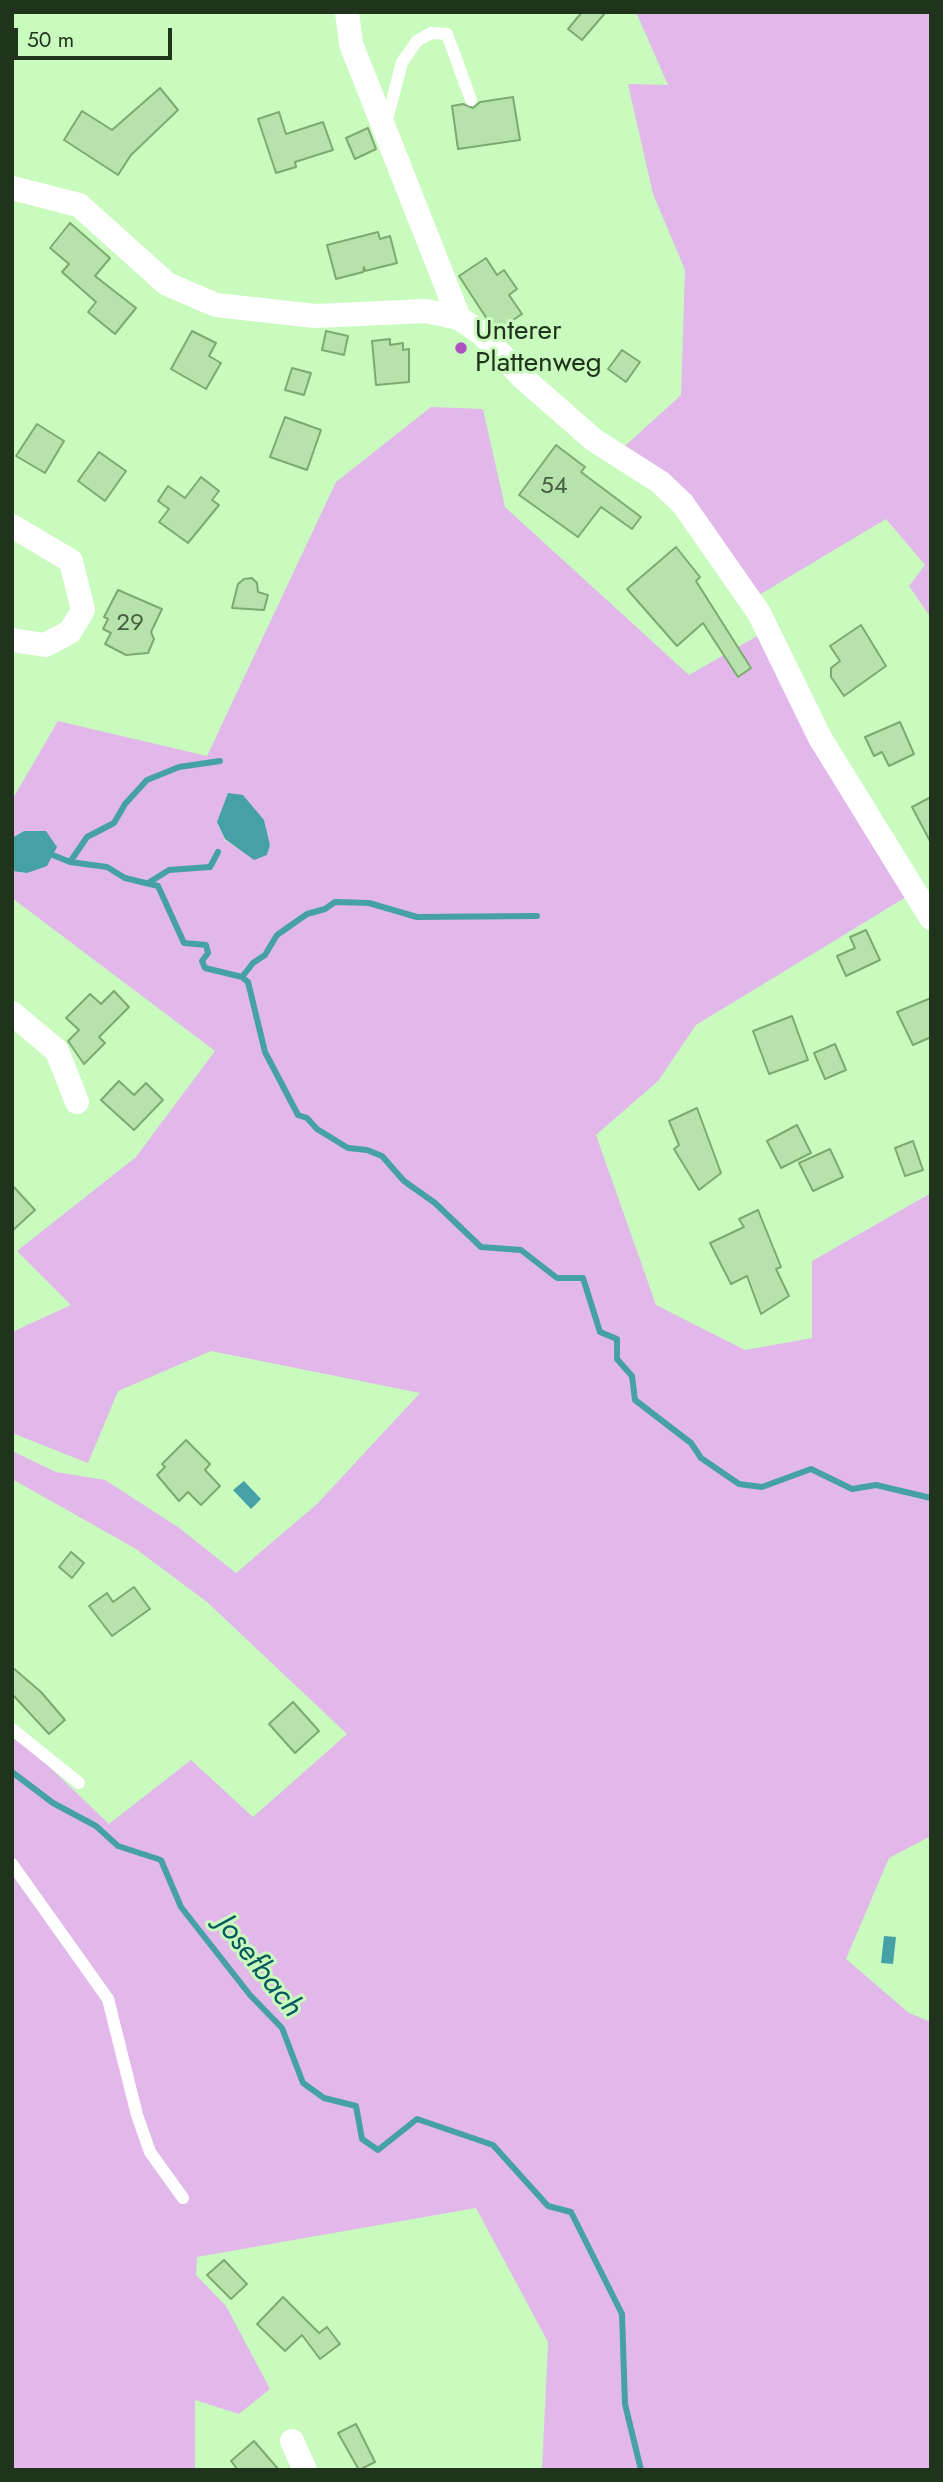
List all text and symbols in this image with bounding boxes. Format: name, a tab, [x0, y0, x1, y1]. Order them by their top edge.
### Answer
scale bar	[18, 14, 175, 58]
text: 50 m	[27, 25, 74, 55]
place label: Unterer Plattenweg	[475, 315, 602, 381]
marker: Unterer Plattenweg	[453, 340, 469, 356]
house number: 54	[540, 473, 568, 501]
house number: 29	[116, 610, 144, 638]
water label: Josefbach	[207, 1909, 309, 2025]

